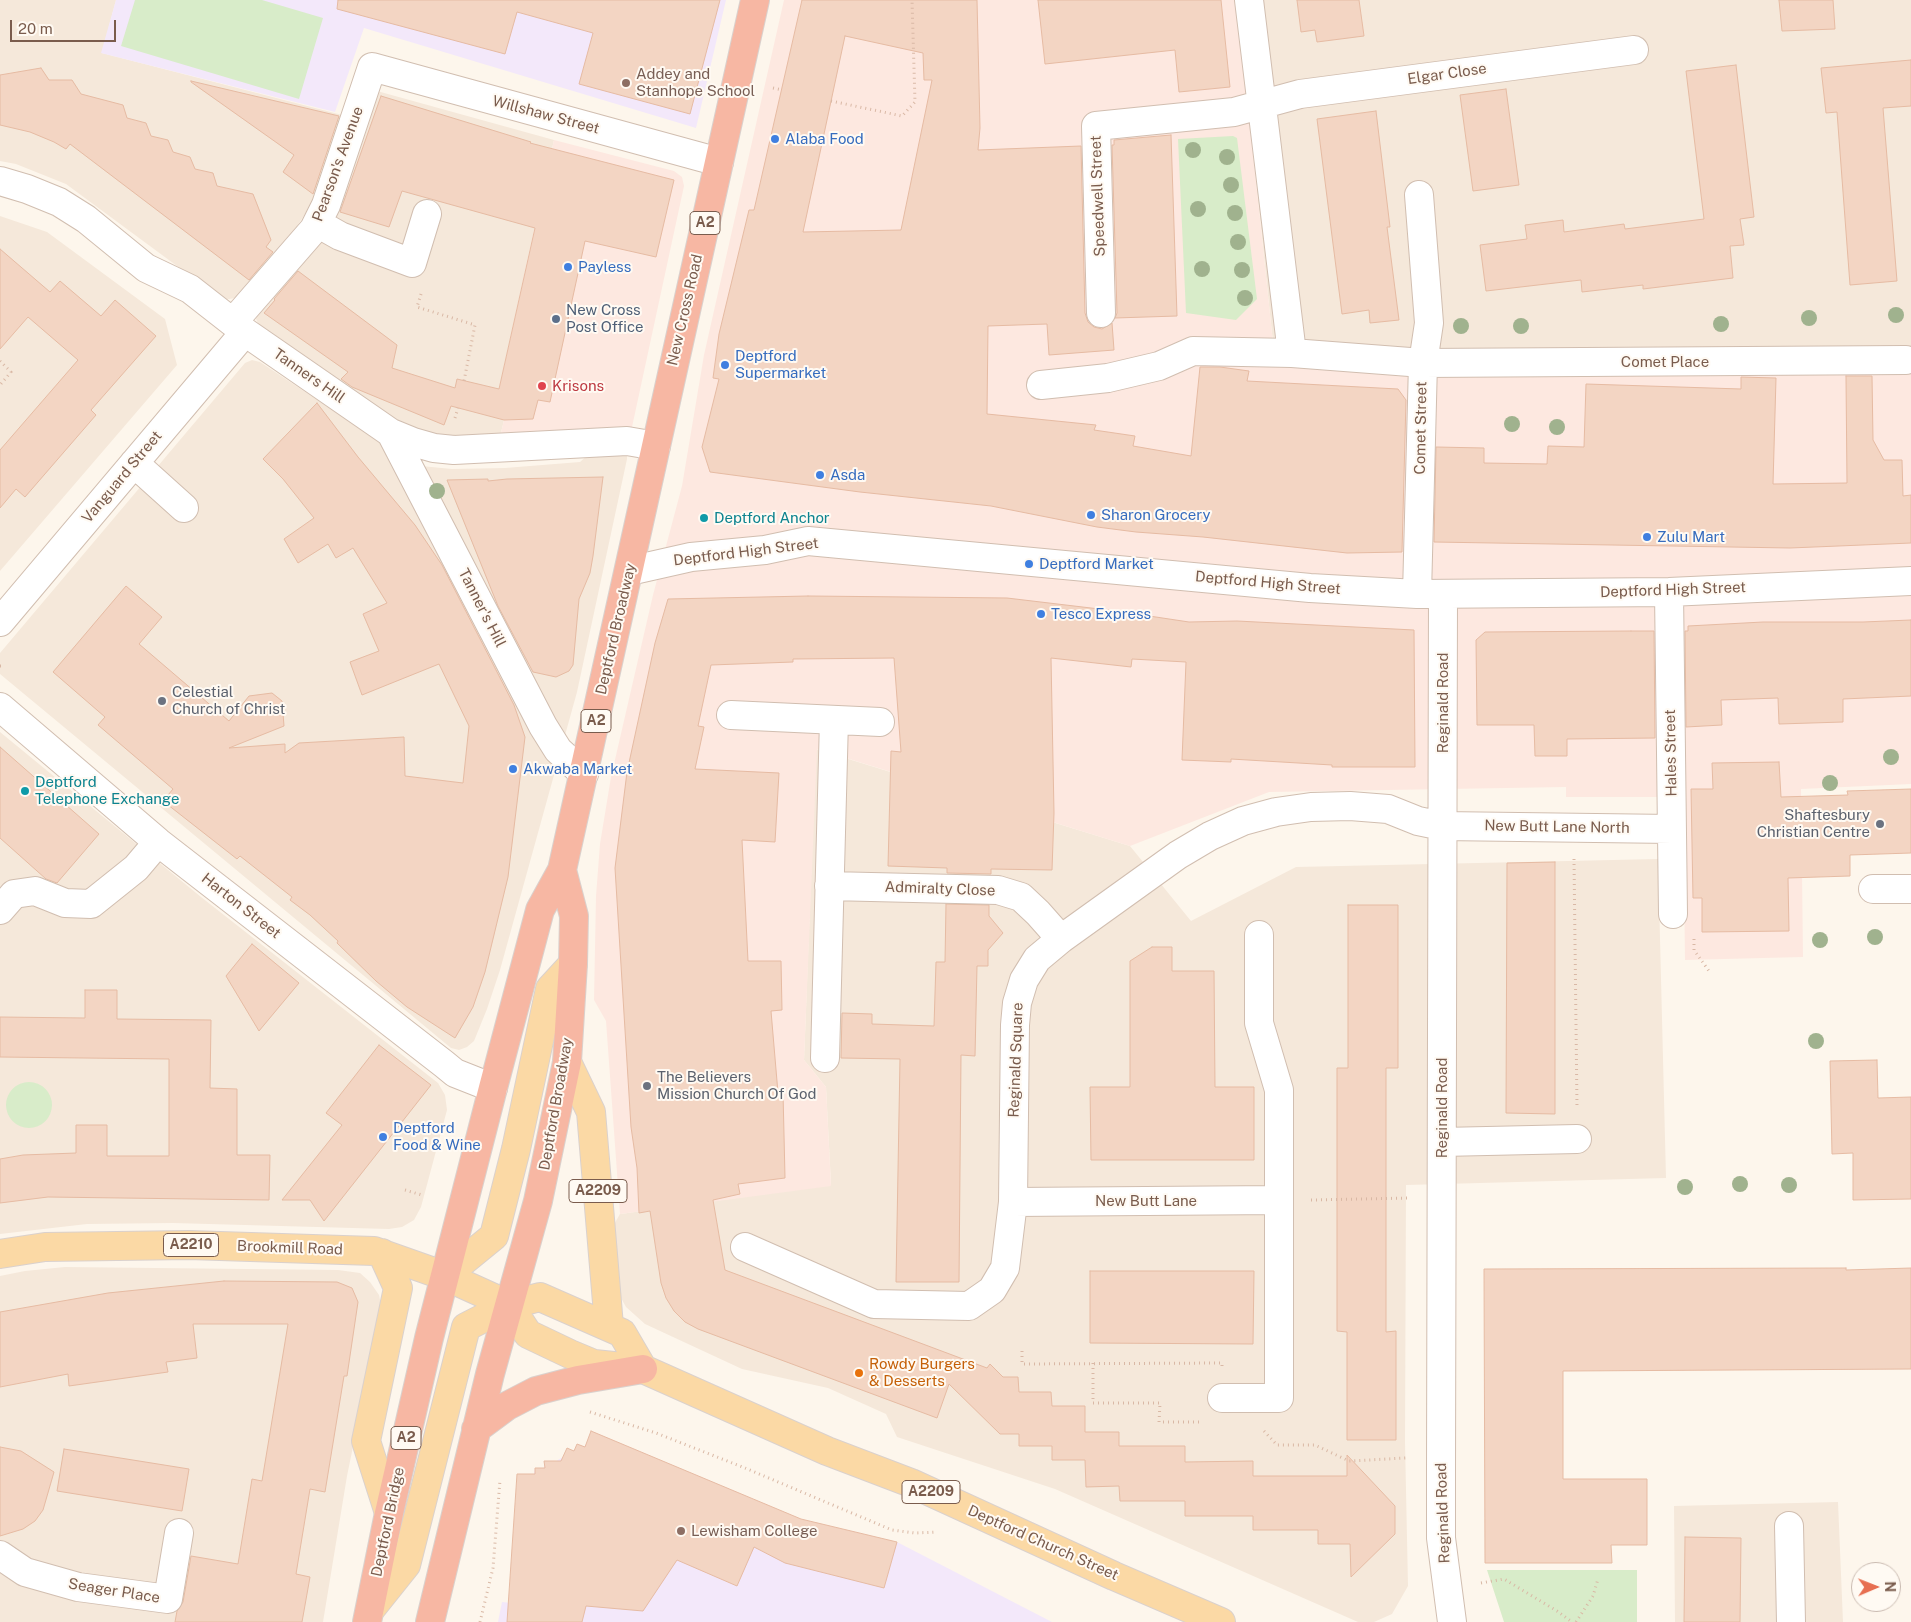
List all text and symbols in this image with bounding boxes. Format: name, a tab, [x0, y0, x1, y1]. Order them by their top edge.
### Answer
scale bar	[12, 10, 119, 42]
text: 20 m	[18, 20, 53, 37]
street label: Elgar Close	[1406, 60, 1488, 88]
place label: Addey and Stanhope School	[636, 65, 755, 100]
marker: Addey and Stanhope School	[620, 77, 632, 89]
street label: Willshaw Street	[490, 92, 602, 138]
street label: Pearson's Avenue	[309, 104, 367, 224]
place label: Alaba Food	[785, 130, 864, 148]
marker: Alaba Food	[769, 133, 781, 145]
street label: Speedwell Street	[1087, 135, 1109, 257]
road number: A2	[690, 212, 720, 234]
street label: New Cross Road	[663, 253, 707, 367]
place label: Payless	[578, 258, 631, 276]
marker: Payless	[562, 261, 574, 273]
place label: New Cross Post Office	[566, 301, 643, 336]
marker: New Cross Post Office	[550, 313, 562, 325]
street label: Tanners Hill	[270, 345, 348, 407]
place label: Deptford Supermarket	[735, 347, 826, 382]
street label: Comet Place	[1621, 353, 1709, 371]
marker: Deptford Supermarket	[719, 359, 731, 371]
place label: Krisons	[552, 377, 604, 395]
marker: Krisons	[536, 380, 548, 392]
street label: Comet Street	[1411, 381, 1431, 475]
street label: Vanguard Street	[78, 427, 166, 527]
place label: Asda	[830, 466, 865, 484]
marker: Asda	[814, 469, 826, 481]
place label: Sharon Grocery	[1101, 506, 1210, 524]
place label: Deptford Anchor	[714, 509, 830, 527]
marker: Sharon Grocery	[1085, 509, 1097, 521]
marker: Deptford Anchor	[698, 512, 710, 524]
place label: Zulu Mart	[1657, 528, 1725, 546]
marker: Zulu Mart	[1641, 531, 1653, 543]
street label: Deptford High Street	[672, 534, 820, 570]
place label: Deptford Market	[1039, 555, 1154, 573]
marker: Deptford Market	[1023, 558, 1035, 570]
street label: Deptford Broadway	[592, 561, 640, 697]
street label: Tanner's Hill	[454, 566, 510, 650]
street label: Deptford High Street	[1194, 568, 1342, 598]
street label: Deptford High Street	[1600, 578, 1746, 602]
place label: Tesco Express	[1051, 605, 1151, 623]
marker: Tesco Express	[1035, 608, 1047, 620]
street label: Reginald Road	[1434, 653, 1452, 753]
place label: Celestial Church of Christ	[172, 683, 285, 718]
marker: Celestial Church of Christ	[156, 695, 168, 707]
road number: A2	[581, 709, 611, 732]
street label: Hales Street	[1661, 709, 1681, 797]
place label: Akwaba Market	[523, 760, 632, 778]
marker: Akwaba Market	[507, 763, 519, 775]
place label: Deptford Telephone Exchange	[35, 773, 179, 808]
marker: Deptford Telephone Exchange	[19, 785, 31, 797]
place label: Shaftesbury Christian Centre	[1757, 806, 1870, 841]
street label: New Butt Lane North	[1484, 817, 1630, 837]
marker: Shaftesbury Christian Centre	[1874, 818, 1886, 830]
street label: Harton Street	[198, 869, 284, 943]
street label: Admiralty Close	[884, 878, 996, 900]
street label: Reginald Square	[1005, 1002, 1027, 1118]
street label: Deptford Broadway	[535, 1036, 577, 1172]
street label: Reginald Road	[1433, 1058, 1451, 1158]
place label: The Believers Mission Church Of God	[657, 1068, 817, 1103]
marker: The Believers Mission Church Of God	[641, 1080, 653, 1092]
place label: Deptford Food & Wine	[393, 1119, 481, 1154]
marker: Deptford Food & Wine	[377, 1131, 389, 1143]
road number: A2209	[569, 1180, 627, 1202]
street label: New Butt Lane	[1095, 1192, 1197, 1210]
road number: A2210	[164, 1234, 218, 1256]
street label: Brookmill Road	[237, 1237, 343, 1259]
place label: Rowdy Burgers & Desserts	[869, 1355, 975, 1390]
marker: Rowdy Burgers & Desserts	[853, 1367, 865, 1379]
road number: A2	[391, 1426, 421, 1450]
street label: Reginald Road	[1432, 1462, 1454, 1564]
street label: Deptford Bridge	[368, 1466, 408, 1578]
road number: A2209	[902, 1480, 960, 1504]
street label: Deptford Church Street	[965, 1502, 1121, 1584]
place label: Lewisham College	[691, 1522, 818, 1540]
marker: Lewisham College	[675, 1525, 687, 1537]
north arrow	[1851, 1562, 1901, 1612]
street label: Seager Place	[67, 1575, 161, 1607]
text: N	[1882, 1581, 1898, 1592]

